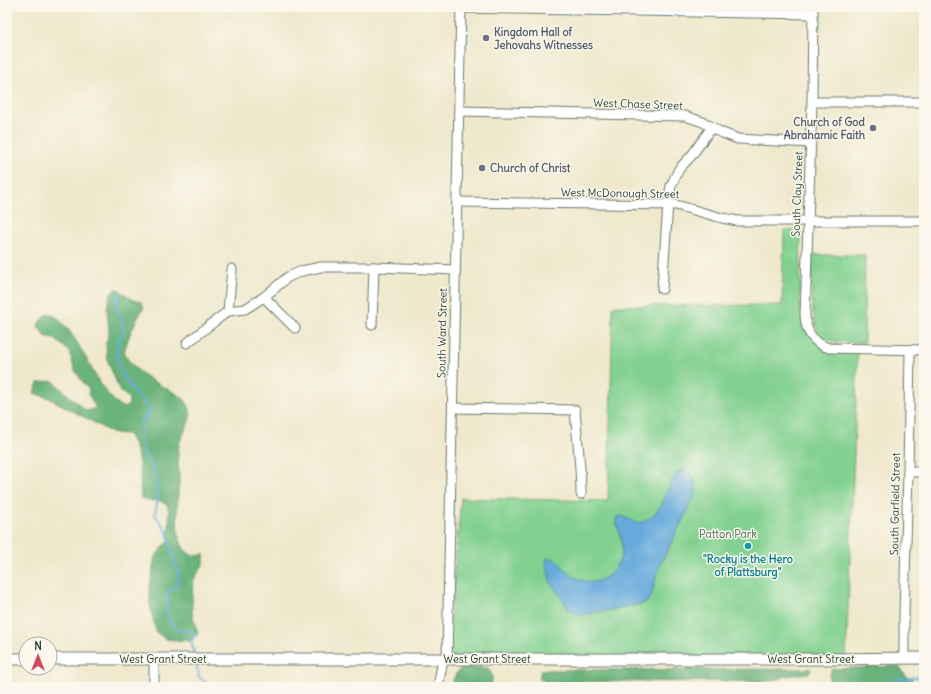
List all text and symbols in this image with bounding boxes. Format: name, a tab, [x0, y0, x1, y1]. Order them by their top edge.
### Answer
place label: Kingdom Hall of Jehovahs Witnesses	[494, 25, 593, 52]
marker: Kingdom Hall of Jehovahs Witnesses	[481, 33, 491, 43]
street label: West Chase Street	[593, 95, 683, 113]
place label: Church of God Abrahamic Faith	[784, 115, 866, 142]
marker: Church of God Abrahamic Faith	[868, 123, 878, 133]
street label: South Clay Street	[789, 151, 805, 237]
place label: Church of Christ	[490, 161, 571, 175]
marker: Church of Christ	[477, 163, 487, 173]
street label: West McDonough Street	[561, 185, 680, 201]
street label: South Ward Street	[434, 288, 450, 378]
street label: South Garfield Street	[887, 452, 903, 556]
park label: Patton Park	[699, 527, 757, 541]
marker: "Rocky is the Hero of Plattsburg"	[743, 541, 753, 551]
place label: "Rocky is the Hero of Plattsburg"	[703, 552, 793, 580]
north arrow	[18, 636, 58, 676]
text: N	[34, 639, 42, 653]
street label: West Grant Street	[119, 652, 207, 666]
street label: West Grant Street	[443, 652, 531, 666]
street label: West Grant Street	[767, 652, 855, 666]

